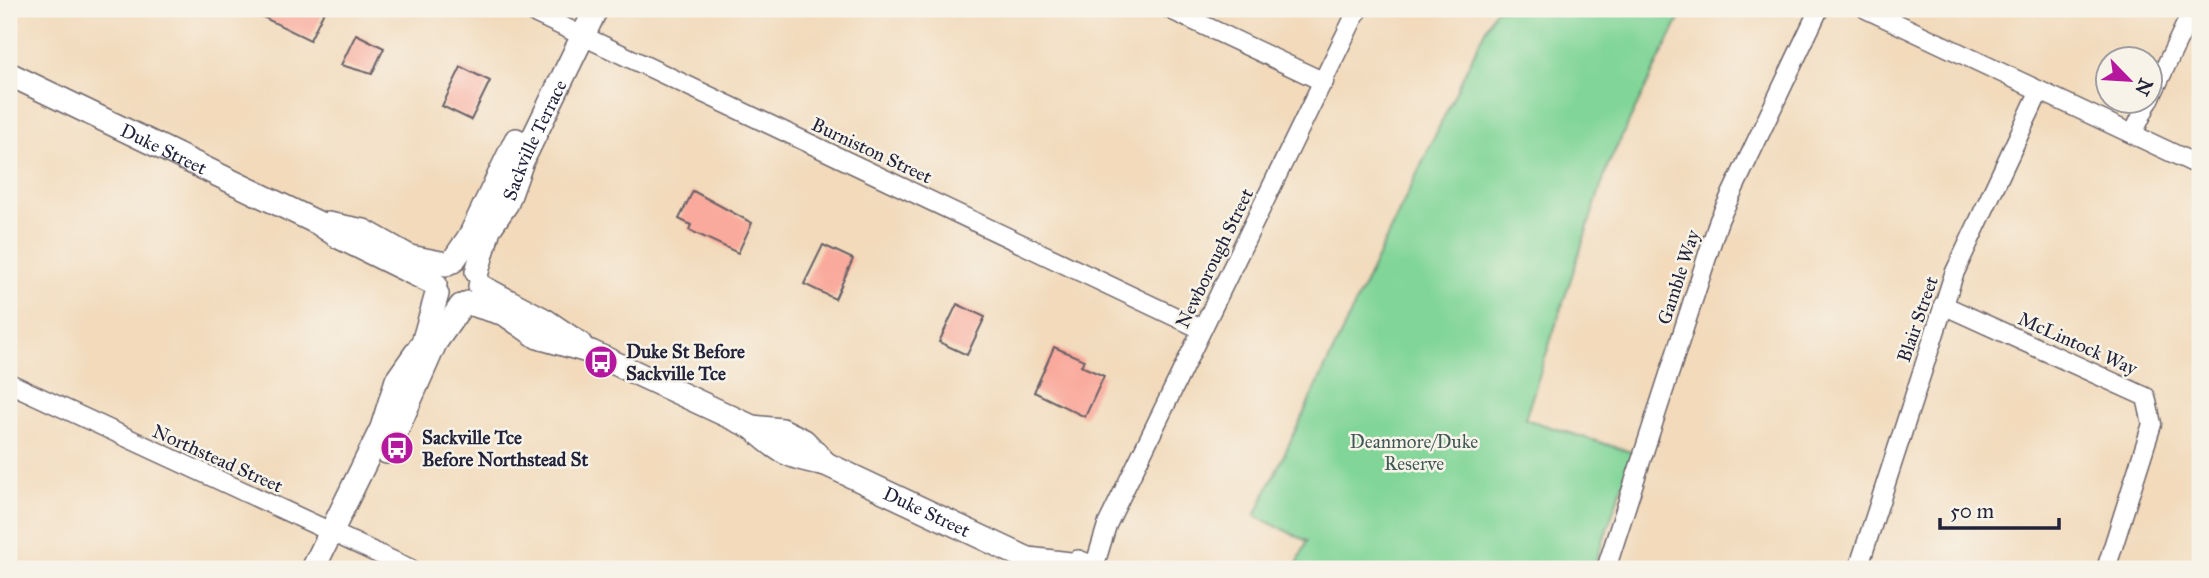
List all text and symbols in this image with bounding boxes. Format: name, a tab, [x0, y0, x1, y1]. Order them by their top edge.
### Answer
north arrow	[2094, 46, 2164, 116]
text: N	[2130, 75, 2158, 99]
street label: Sackville Terrace	[498, 76, 572, 204]
street label: Burniston Street	[808, 113, 936, 189]
street label: Duke Street	[117, 119, 211, 180]
street label: Newborough Street	[1171, 184, 1259, 332]
street label: Gamble Way	[1652, 226, 1705, 327]
street label: Blair Street	[1892, 273, 1943, 365]
street label: McLintock Way	[2015, 307, 2142, 380]
place label: Duke St Before Sackville Tce	[626, 340, 745, 385]
bus stop icon: Duke St Before Sackville Tce	[582, 343, 620, 381]
street label: Northstead Street	[149, 419, 287, 498]
place label: Sackville Tce Before Northstead St	[422, 426, 588, 471]
bus stop icon: Sackville Tce Before Northstead St	[378, 429, 416, 467]
park label: Deanmore/Duke Reserve	[1350, 430, 1478, 475]
street label: Duke Street	[880, 482, 974, 542]
scale bar	[1940, 487, 2058, 531]
text: 50 m	[1950, 498, 1995, 524]

